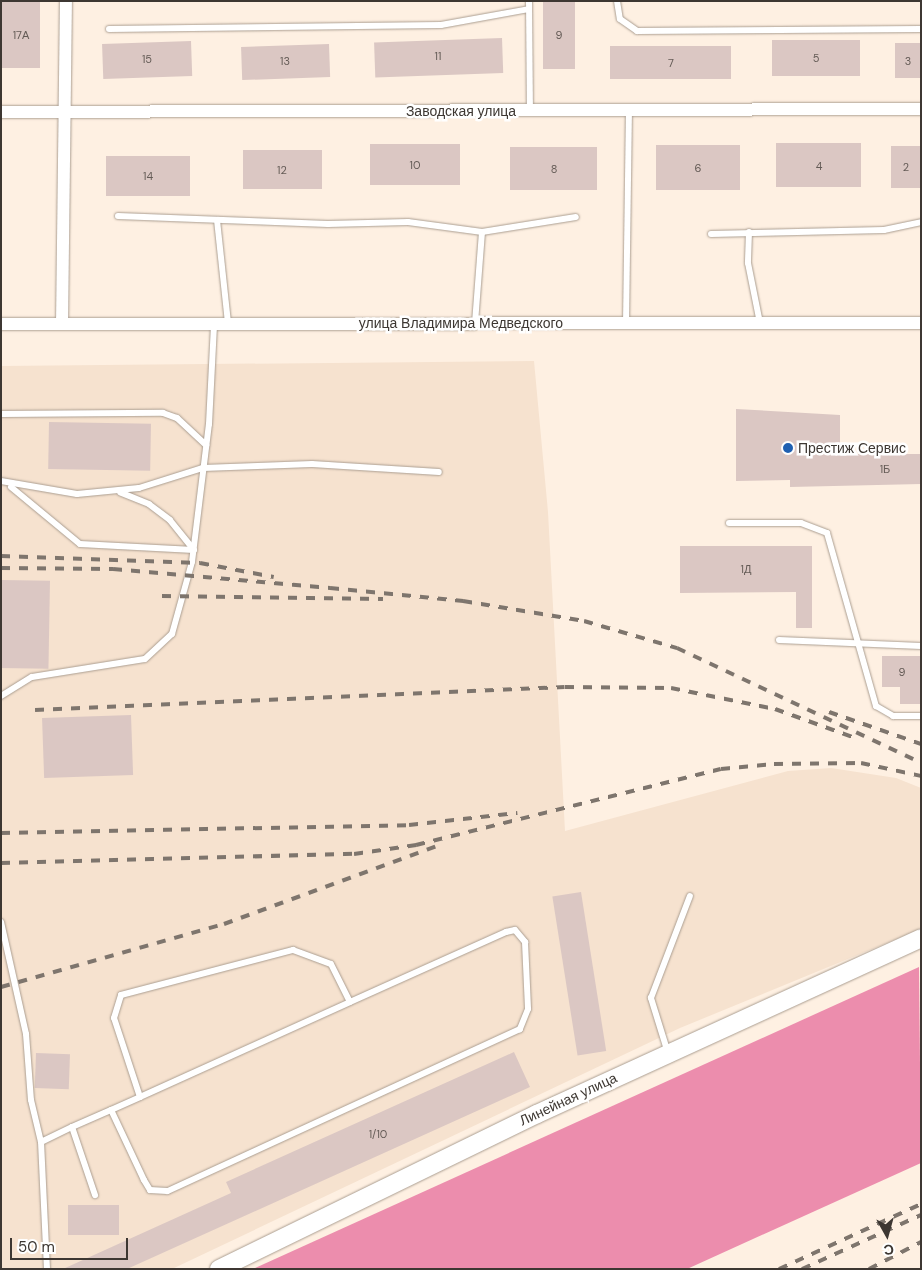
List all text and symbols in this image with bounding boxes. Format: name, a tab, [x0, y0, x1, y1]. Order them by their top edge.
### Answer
house number: 17А	[13, 28, 29, 42]
house number: 9	[556, 28, 562, 42]
house number: 11	[435, 49, 441, 63]
house number: 5	[813, 51, 819, 65]
house number: 15	[142, 52, 152, 66]
house number: 13	[280, 54, 290, 68]
house number: 3	[905, 54, 911, 68]
house number: 7	[668, 56, 674, 70]
street label: Заводская улица	[406, 103, 516, 119]
house number: 10	[410, 158, 420, 172]
house number: 4	[816, 159, 822, 173]
house number: 2	[903, 160, 909, 174]
house number: 6	[695, 161, 701, 175]
house number: 8	[551, 162, 557, 176]
house number: 12	[277, 163, 287, 177]
house number: 14	[143, 169, 153, 183]
street label: улица Владимира Медведского	[359, 315, 563, 331]
place label: Престиж Сервис	[798, 440, 906, 456]
marker: Престиж Сервис	[782, 442, 794, 454]
house number: 1Б	[880, 462, 890, 476]
house number: 1Д	[741, 562, 751, 576]
house number: 9	[899, 665, 905, 679]
street label: Линейная улица	[517, 1069, 619, 1129]
house number: 1/10	[369, 1127, 387, 1141]
north arrow	[862, 1210, 912, 1260]
scale bar	[12, 1228, 130, 1260]
text: 50 m	[18, 1237, 55, 1257]
text: С	[883, 1240, 895, 1259]

